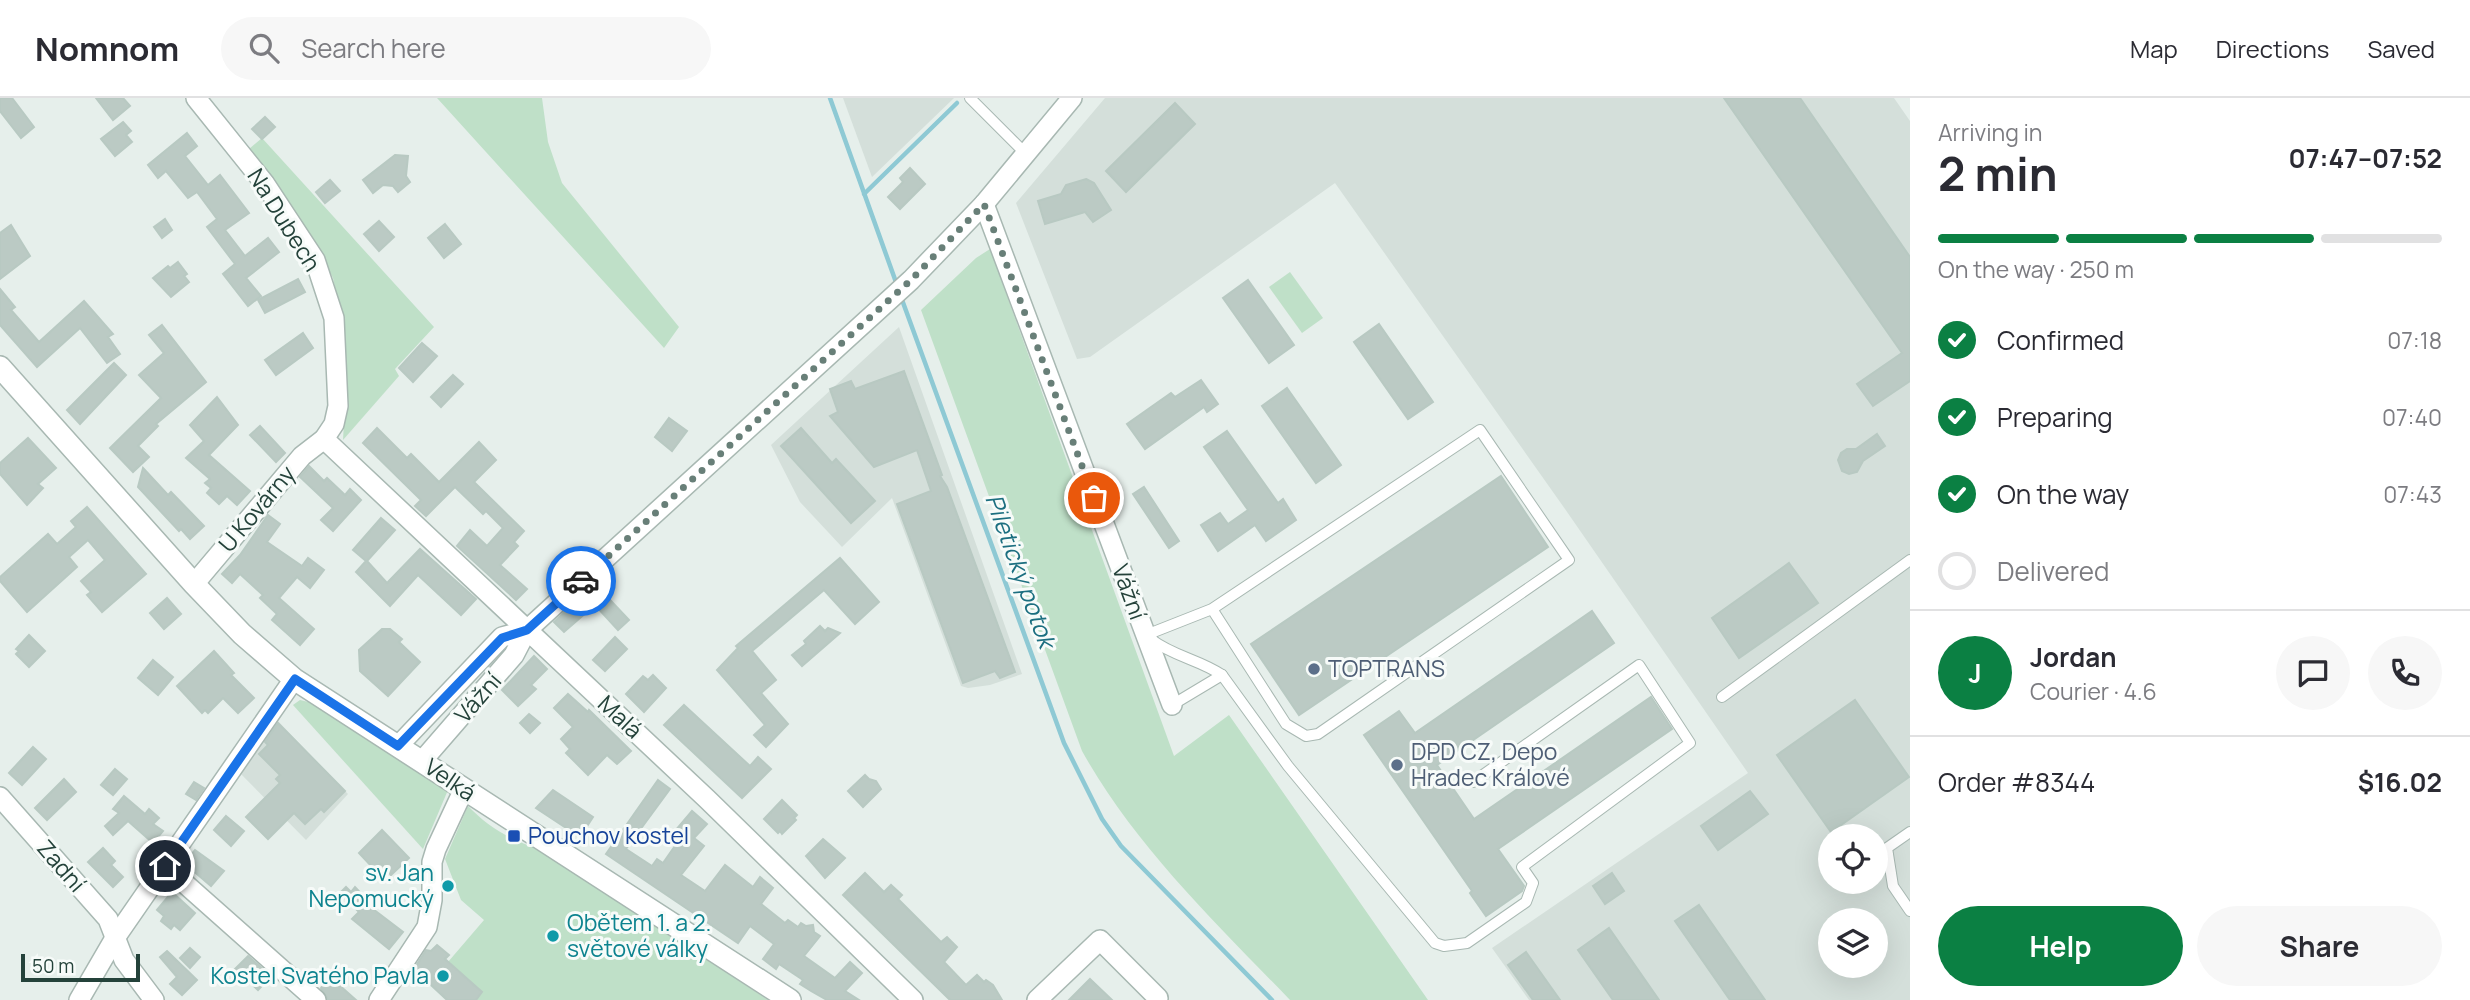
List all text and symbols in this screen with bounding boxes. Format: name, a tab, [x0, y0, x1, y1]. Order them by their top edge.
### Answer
search box	[221, 17, 711, 80]
text: Nomnom	[35, 26, 179, 71]
icon: search	[245, 29, 283, 67]
text: Search here	[301, 30, 446, 66]
text: Map	[2130, 32, 2178, 65]
text: Directions	[2216, 32, 2329, 65]
text: Saved	[2367, 32, 2435, 65]
text: Arriving in	[1938, 116, 2043, 148]
text: 07:47–07:52	[2289, 140, 2442, 176]
text: 2 min	[1938, 142, 2058, 205]
street label: Na Dubech	[241, 162, 329, 277]
text: On the way · 250 m	[1938, 253, 2134, 285]
icon: check	[1938, 321, 1976, 359]
text: Confirmed	[1997, 322, 2124, 358]
text: 07:18	[2387, 324, 2442, 356]
icon: check	[1938, 398, 1976, 436]
text: Preparing	[1997, 399, 2113, 435]
text: 07:40	[2382, 401, 2442, 433]
street label: U Kovárny	[211, 458, 302, 558]
pin	[1064, 468, 1124, 528]
icon: check	[1938, 475, 1976, 513]
text: On the way	[1997, 476, 2129, 512]
text: 07:43	[2383, 478, 2442, 510]
icon: bag	[1075, 479, 1113, 517]
water label: Piletický potok	[978, 489, 1066, 655]
courier	[546, 546, 616, 616]
text: Delivered	[1997, 553, 2109, 589]
street label: Vážní	[1105, 559, 1155, 624]
icon: car	[562, 562, 600, 600]
button: chat	[2276, 636, 2350, 710]
button: phone	[2368, 636, 2442, 710]
text: Jordan	[2030, 639, 2116, 675]
place label: TOPTRANS	[1328, 652, 1445, 684]
text: J	[1968, 655, 1982, 691]
marker: TOPTRANS	[1306, 661, 1322, 677]
street label: Vážní	[447, 665, 508, 729]
text: Courier · 4.6	[2030, 675, 2157, 707]
street label: Malá	[591, 687, 650, 745]
place label: DPD CZ, Depo Hradec Králové	[1411, 735, 1570, 793]
street label: Velká	[419, 750, 483, 808]
marker: DPD CZ, Depo Hradec Králové	[1389, 757, 1405, 773]
text: Order #8344	[1938, 764, 2095, 800]
text: $16.02	[2358, 764, 2442, 800]
place label: Pouchov kostel	[528, 819, 689, 851]
map controls	[1818, 824, 1888, 978]
button: locate	[1818, 824, 1888, 894]
marker: Pouchov kostel	[506, 828, 522, 844]
street label: Zadní	[30, 832, 93, 898]
pin	[135, 836, 195, 896]
icon: home	[146, 847, 184, 885]
place label: sv. Jan Nepomucký	[309, 856, 434, 914]
marker: sv. Jan Nepomucký	[440, 878, 456, 894]
place label: Obětem 1. a 2. světové války	[567, 906, 711, 964]
button: Help	[1938, 906, 2183, 986]
button: Share	[2197, 906, 2442, 986]
button: layers	[1818, 908, 1888, 978]
marker: Obětem 1. a 2. světové války	[545, 928, 561, 944]
scale bar	[21, 951, 140, 983]
text: 50 m	[32, 953, 74, 979]
place label: Kostel Svatého Pavla	[211, 959, 429, 991]
marker: Kostel Svatého Pavla	[435, 968, 451, 984]

